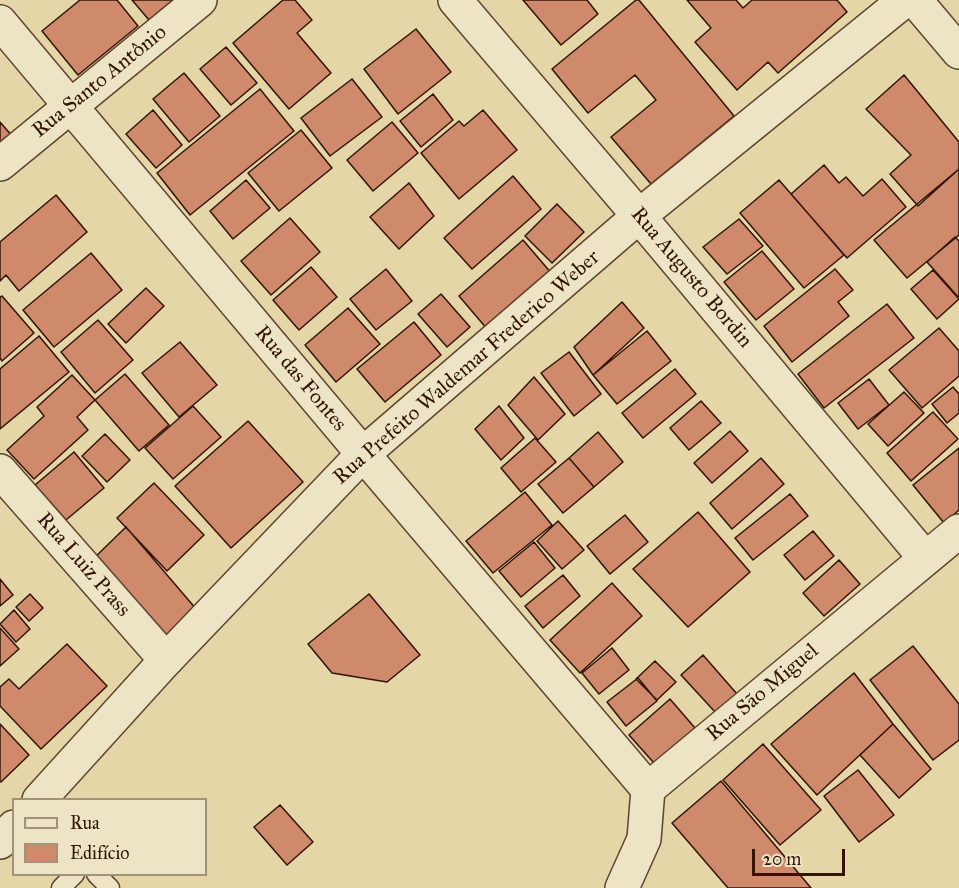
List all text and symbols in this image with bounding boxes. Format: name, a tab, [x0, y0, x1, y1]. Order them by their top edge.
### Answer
street label: Rua Santo Antônio	[28, 20, 172, 144]
street label: Rua Augusto Bordin	[625, 203, 757, 353]
street label: Rua Prefeito Waldemar Frederico Weber	[329, 245, 605, 491]
street label: Rua das Fontes	[249, 321, 351, 437]
street label: Rua Luiz Prass	[31, 508, 135, 622]
street label: Rua São Miguel	[702, 639, 824, 747]
legend	[12, 798, 207, 876]
text: Rua	[70, 812, 100, 834]
scale bar	[755, 837, 848, 875]
text: Edifício	[70, 842, 129, 864]
text: 20 m	[763, 848, 801, 870]

